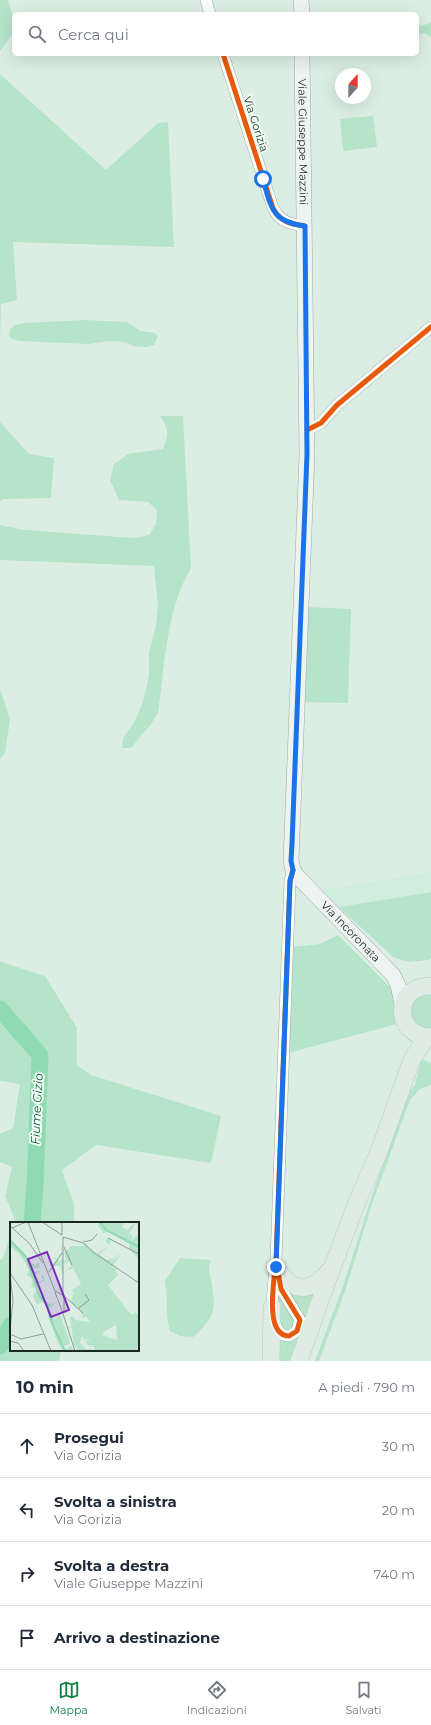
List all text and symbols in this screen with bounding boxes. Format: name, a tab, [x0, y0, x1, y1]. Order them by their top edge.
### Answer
search box	[12, 12, 419, 56]
icon: search	[26, 23, 48, 45]
text: Cerca qui	[58, 25, 129, 44]
north arrow	[335, 68, 371, 104]
street label: Viale Giuseppe Mazzini	[295, 79, 311, 205]
street label: Via Gorizia	[240, 94, 272, 154]
route start	[254, 170, 272, 188]
street label: Via Incoronata	[318, 898, 383, 965]
water label: Fiume Gizio	[27, 1072, 46, 1145]
inset map	[10, 1222, 139, 1351]
route end	[267, 1258, 285, 1276]
text: 10 min	[16, 1377, 74, 1397]
text: A piedi · 790 m	[318, 1379, 415, 1395]
text: Prosegui	[54, 1428, 124, 1447]
icon: ahead	[16, 1435, 38, 1457]
text: 30 m	[382, 1438, 415, 1454]
text: Via Gorizia	[54, 1447, 122, 1463]
text: Svolta a sinistra	[54, 1492, 177, 1511]
icon: left	[16, 1499, 38, 1521]
text: 20 m	[382, 1502, 415, 1518]
text: Via Gorizia	[54, 1511, 122, 1527]
text: Svolta a destra	[54, 1556, 169, 1575]
icon: right	[16, 1563, 38, 1585]
text: 740 m	[374, 1566, 415, 1582]
text: Viale Giuseppe Mazzini	[54, 1575, 203, 1591]
icon: arrive	[16, 1627, 38, 1649]
text: Arrivo a destinazione	[54, 1628, 220, 1647]
tab: Mappa	[50, 1679, 88, 1717]
tab: Indicazioni	[187, 1679, 247, 1717]
tab: Salvati	[346, 1679, 382, 1717]

